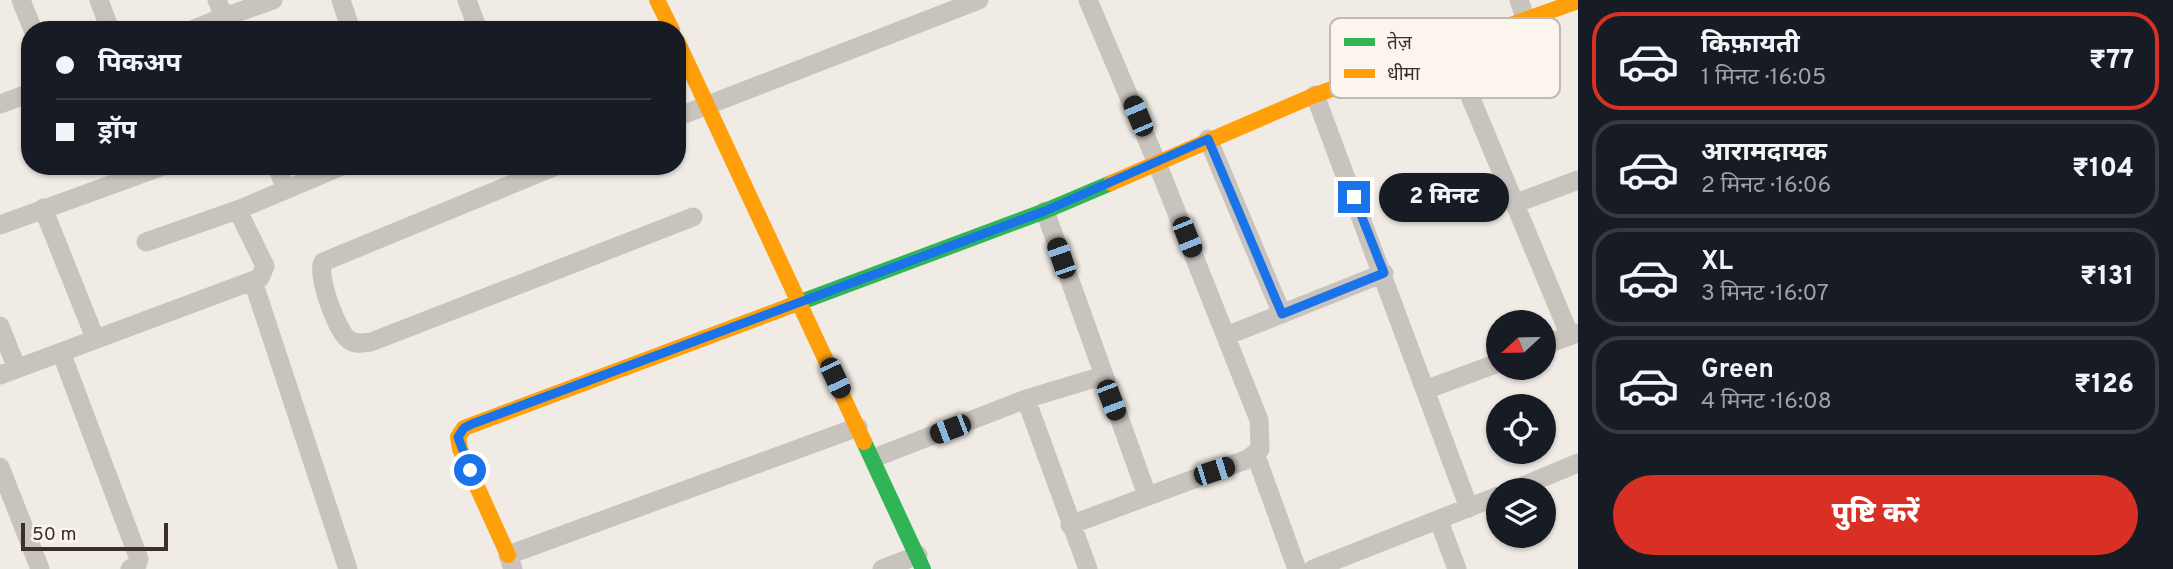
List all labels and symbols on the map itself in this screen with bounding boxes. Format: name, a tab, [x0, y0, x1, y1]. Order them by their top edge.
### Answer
legend	[1330, 18, 1560, 98]
text: तेज़	[1387, 31, 1413, 56]
text: धीमा	[1387, 63, 1421, 87]
car	[1121, 93, 1156, 139]
callout: 2 मिनट	[1378, 172, 1508, 222]
route end	[1338, 181, 1370, 213]
car	[1170, 214, 1205, 260]
car	[1045, 235, 1078, 281]
north arrow	[1486, 310, 1556, 380]
car	[817, 355, 854, 401]
car	[1094, 377, 1129, 423]
car	[927, 412, 974, 446]
route start	[454, 454, 486, 486]
car	[1191, 455, 1238, 487]
scale bar	[21, 520, 168, 552]

